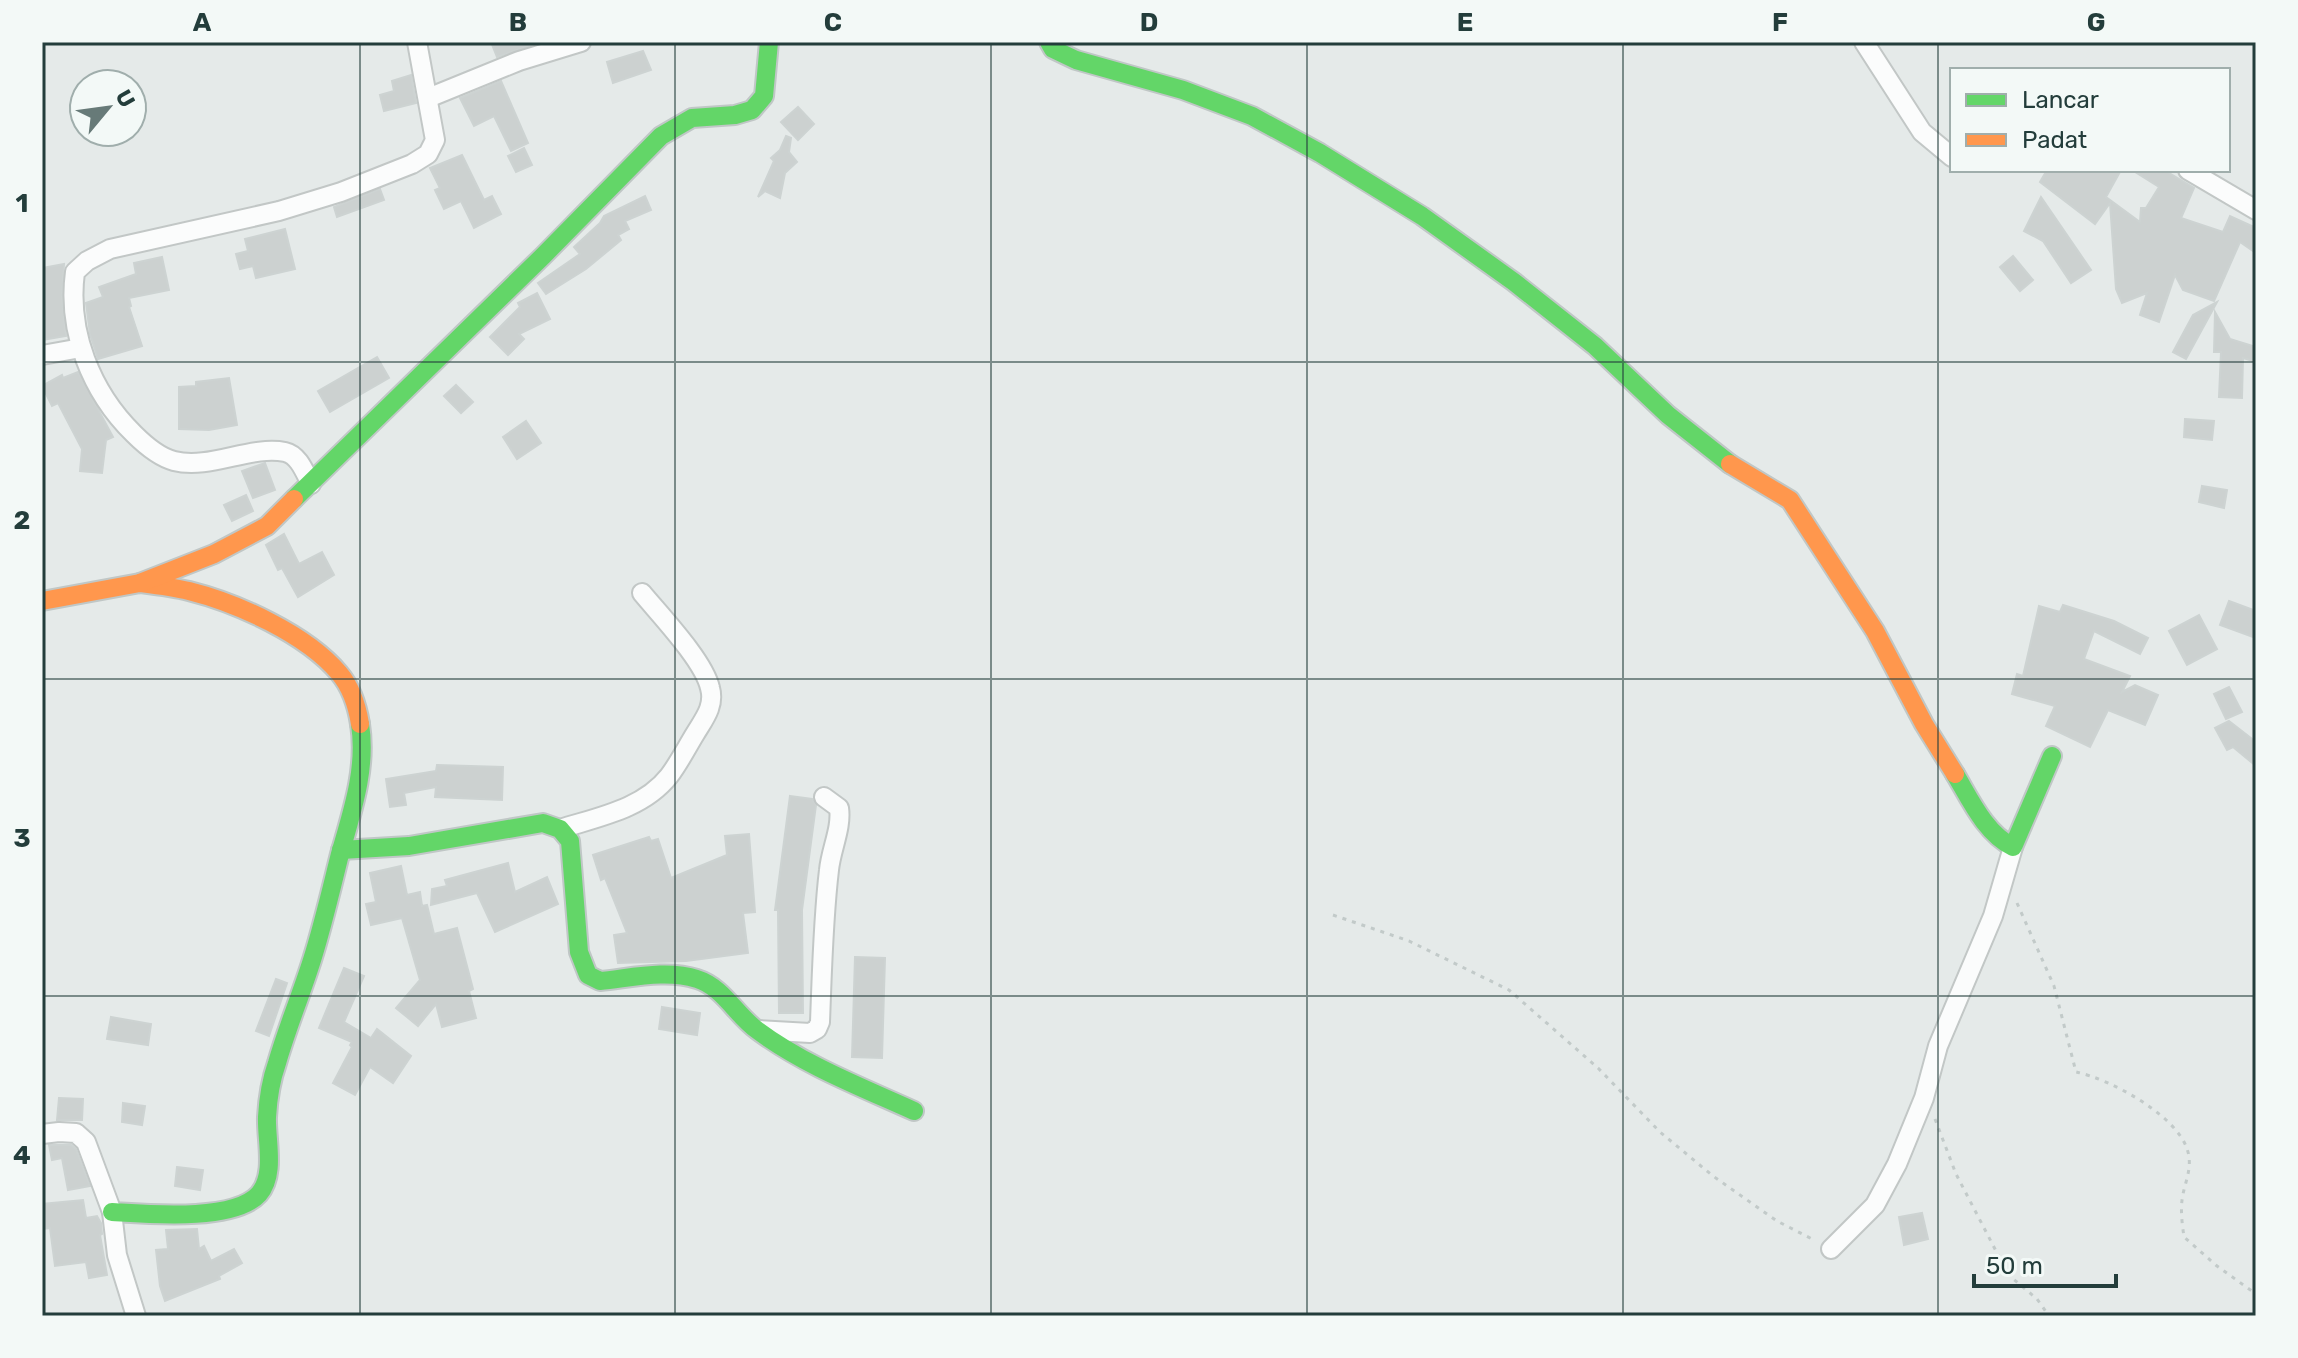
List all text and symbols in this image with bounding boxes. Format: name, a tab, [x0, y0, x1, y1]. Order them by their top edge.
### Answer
text: A	[193, 7, 212, 38]
text: B	[509, 7, 527, 38]
text: C	[824, 7, 842, 38]
text: D	[1140, 7, 1158, 38]
text: E	[1457, 7, 1473, 38]
text: F	[1772, 7, 1788, 38]
text: G	[2087, 7, 2105, 38]
north arrow	[68, 68, 148, 148]
legend	[1950, 68, 2230, 172]
text: U	[109, 85, 141, 112]
text: Lancar	[2022, 86, 2099, 114]
text: Padat	[2022, 126, 2087, 154]
text: 1	[16, 188, 28, 219]
text: 2	[14, 505, 30, 536]
text: 3	[13, 823, 31, 854]
text: 4	[13, 1140, 31, 1171]
scale bar	[1974, 1238, 2116, 1288]
text: 50 m	[1986, 1252, 2043, 1280]

